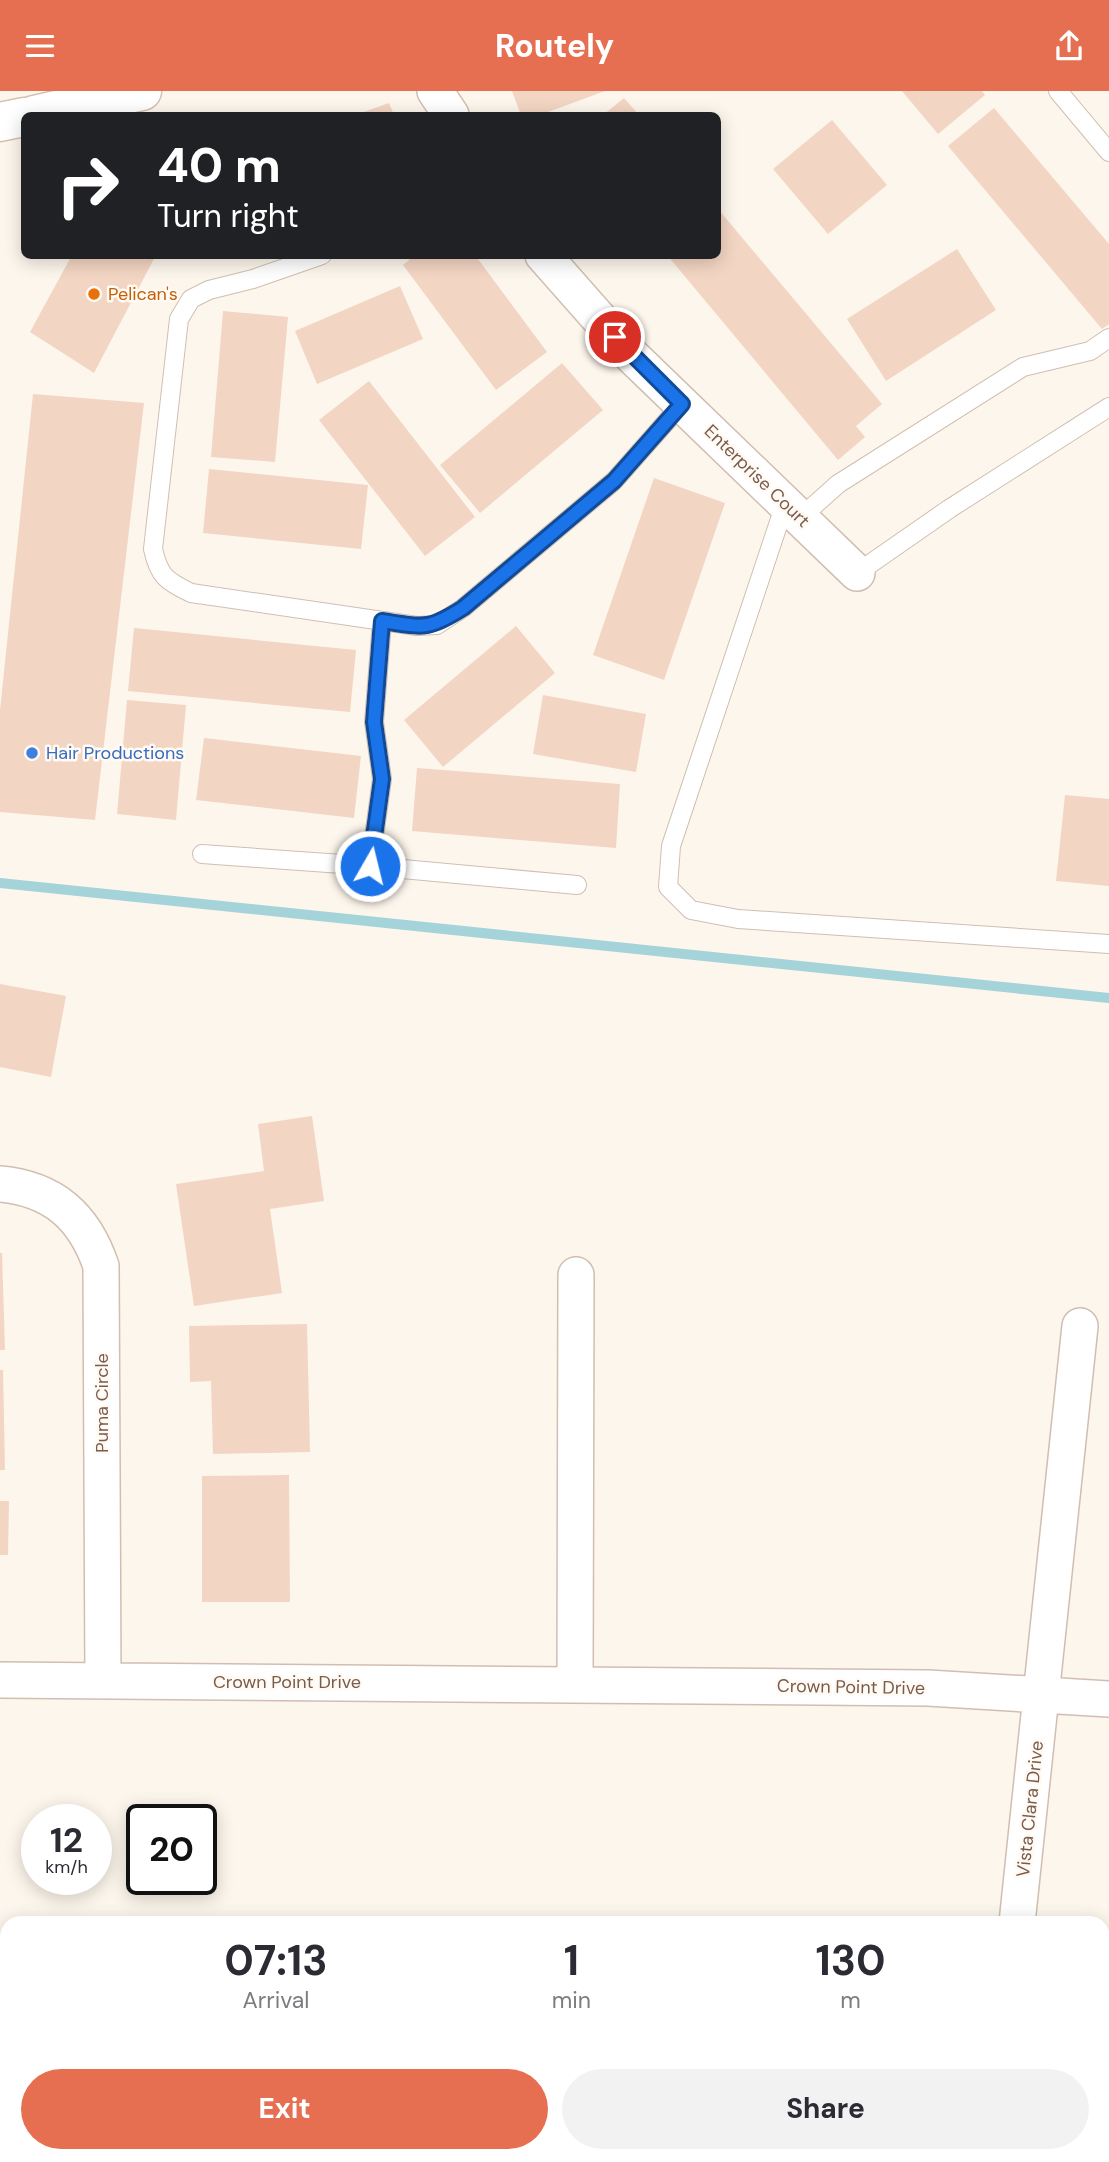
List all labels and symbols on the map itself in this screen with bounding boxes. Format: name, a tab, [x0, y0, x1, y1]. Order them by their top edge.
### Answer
place label: Pelican's	[108, 282, 178, 306]
marker: Pelican's	[86, 286, 102, 302]
pin	[585, 307, 645, 367]
street label: Enterprise Court	[699, 419, 815, 533]
place label: Hair Productions	[46, 741, 184, 765]
marker: Hair Productions	[24, 745, 40, 761]
position arrow	[333, 829, 407, 903]
street label: Puma Circle	[90, 1353, 114, 1453]
street label: Crown Point Drive	[213, 1670, 361, 1694]
street label: Crown Point Drive	[777, 1674, 925, 1700]
street label: Vista Clara Drive	[1011, 1740, 1049, 1878]
speed limit sign: 20	[126, 1804, 217, 1895]

